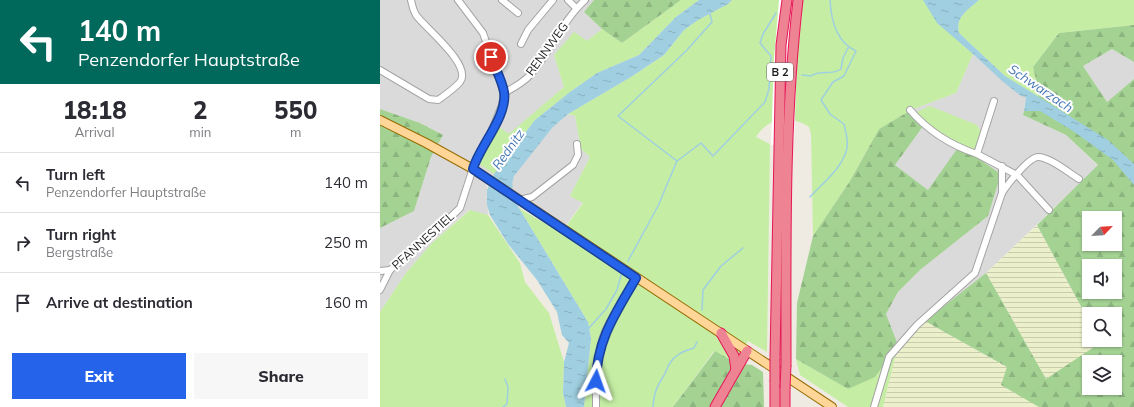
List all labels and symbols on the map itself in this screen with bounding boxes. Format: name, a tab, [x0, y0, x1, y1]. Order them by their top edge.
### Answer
street label: RENNWEG	[522, 19, 571, 78]
pin	[474, 40, 508, 74]
water label: Schwarzach	[1006, 61, 1076, 115]
road number: B 2	[767, 63, 793, 81]
water label: Rednitz	[488, 125, 528, 172]
street label: PFANNESTIEL	[388, 208, 457, 273]
north arrow	[1082, 211, 1122, 251]
position arrow	[575, 360, 617, 402]

